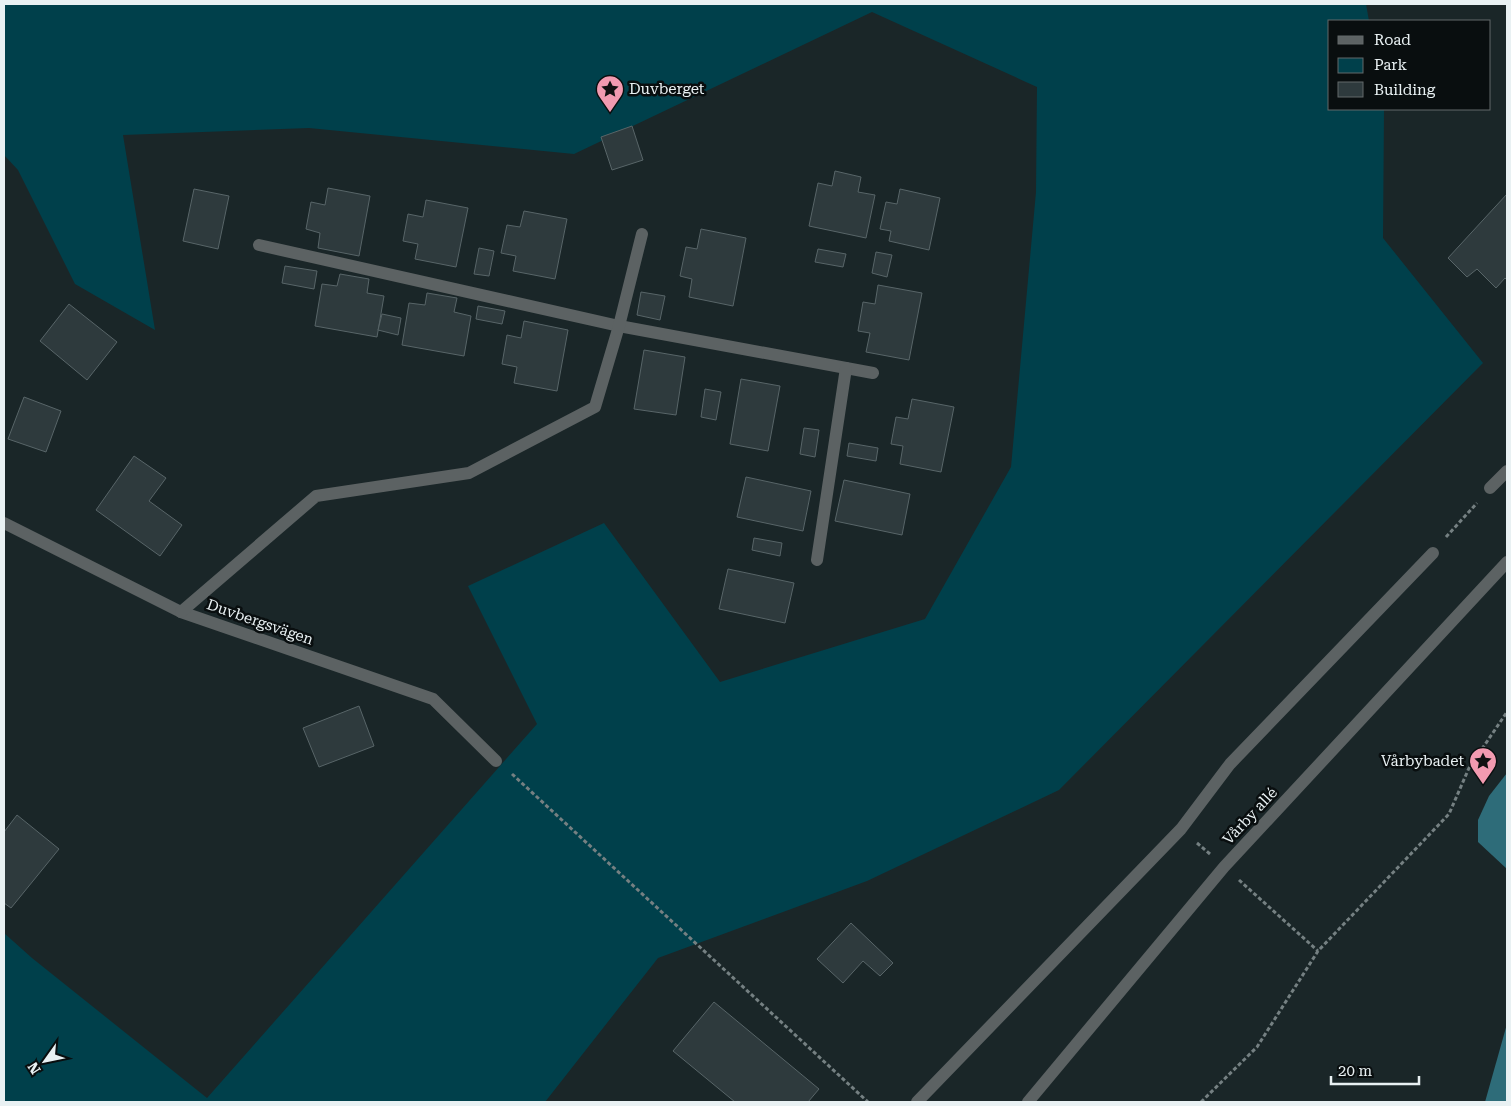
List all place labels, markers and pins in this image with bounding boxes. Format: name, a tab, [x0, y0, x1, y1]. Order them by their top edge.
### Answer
place icon: Duvberget	[595, 74, 625, 113]
place label: Duvberget	[629, 80, 705, 98]
place icon: Vårbybadet	[1468, 746, 1498, 785]
place label: Vårbybadet	[1381, 752, 1464, 770]

